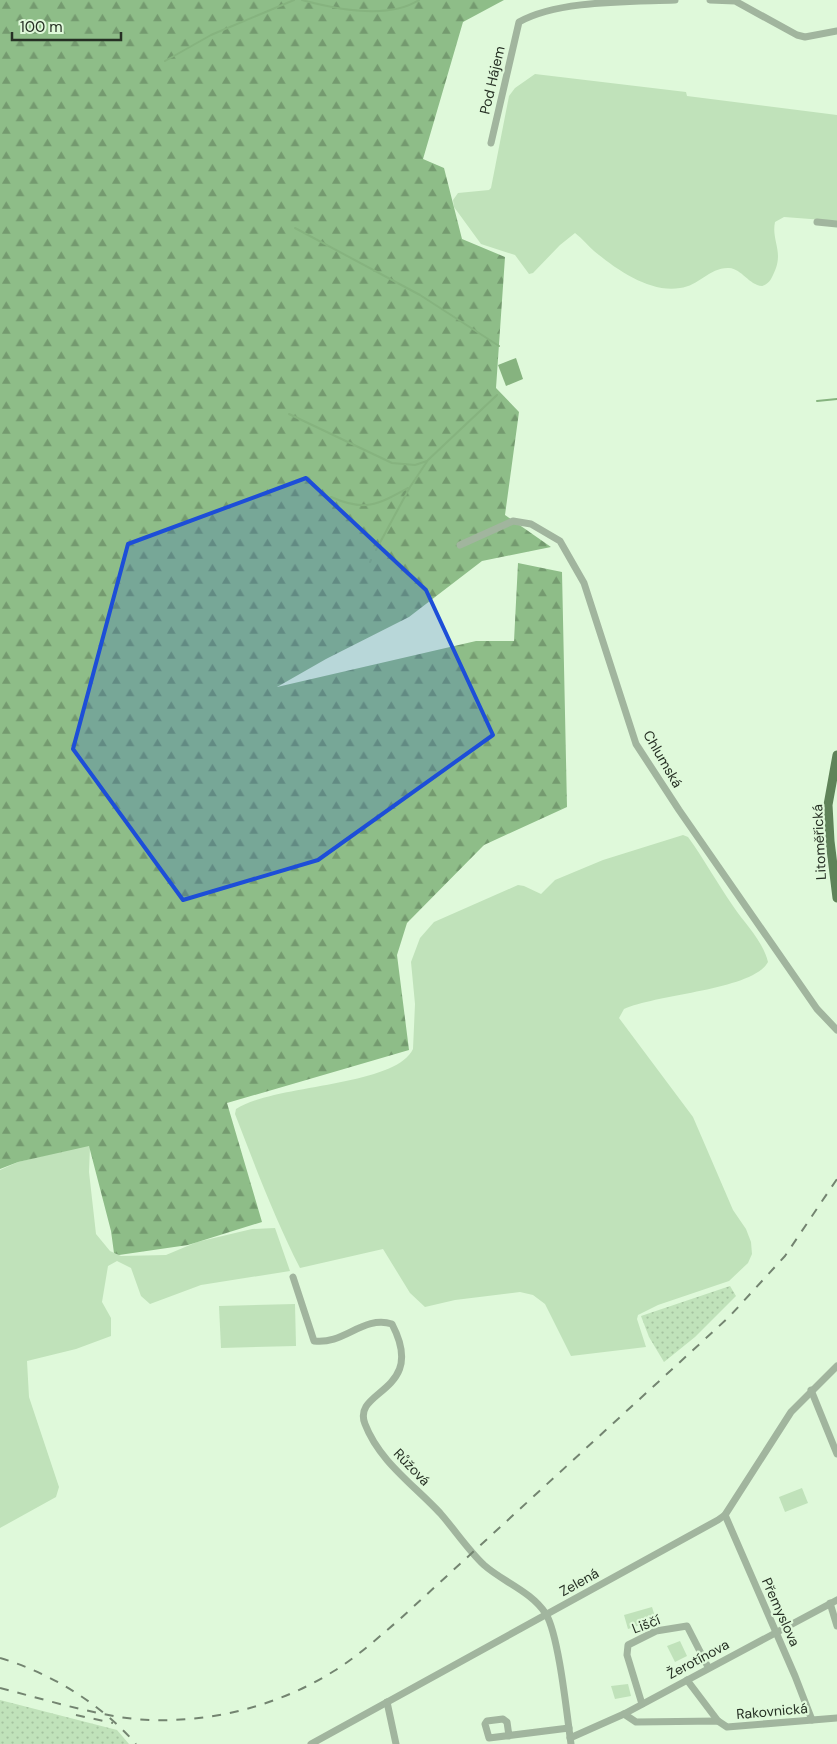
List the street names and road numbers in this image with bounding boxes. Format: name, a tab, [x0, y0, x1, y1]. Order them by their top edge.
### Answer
street label: Pod Hájem	[475, 44, 509, 116]
street label: Chlumská	[639, 727, 687, 791]
street label: Litoměřická	[808, 804, 830, 880]
street label: Růžová	[390, 1444, 434, 1490]
street label: Zelená	[556, 1564, 602, 1600]
street label: Přemyslova	[758, 1575, 804, 1649]
street label: Liščí	[629, 1610, 664, 1638]
street label: Žerotínova	[664, 1635, 732, 1683]
street label: Rakovnická	[736, 1699, 808, 1723]

